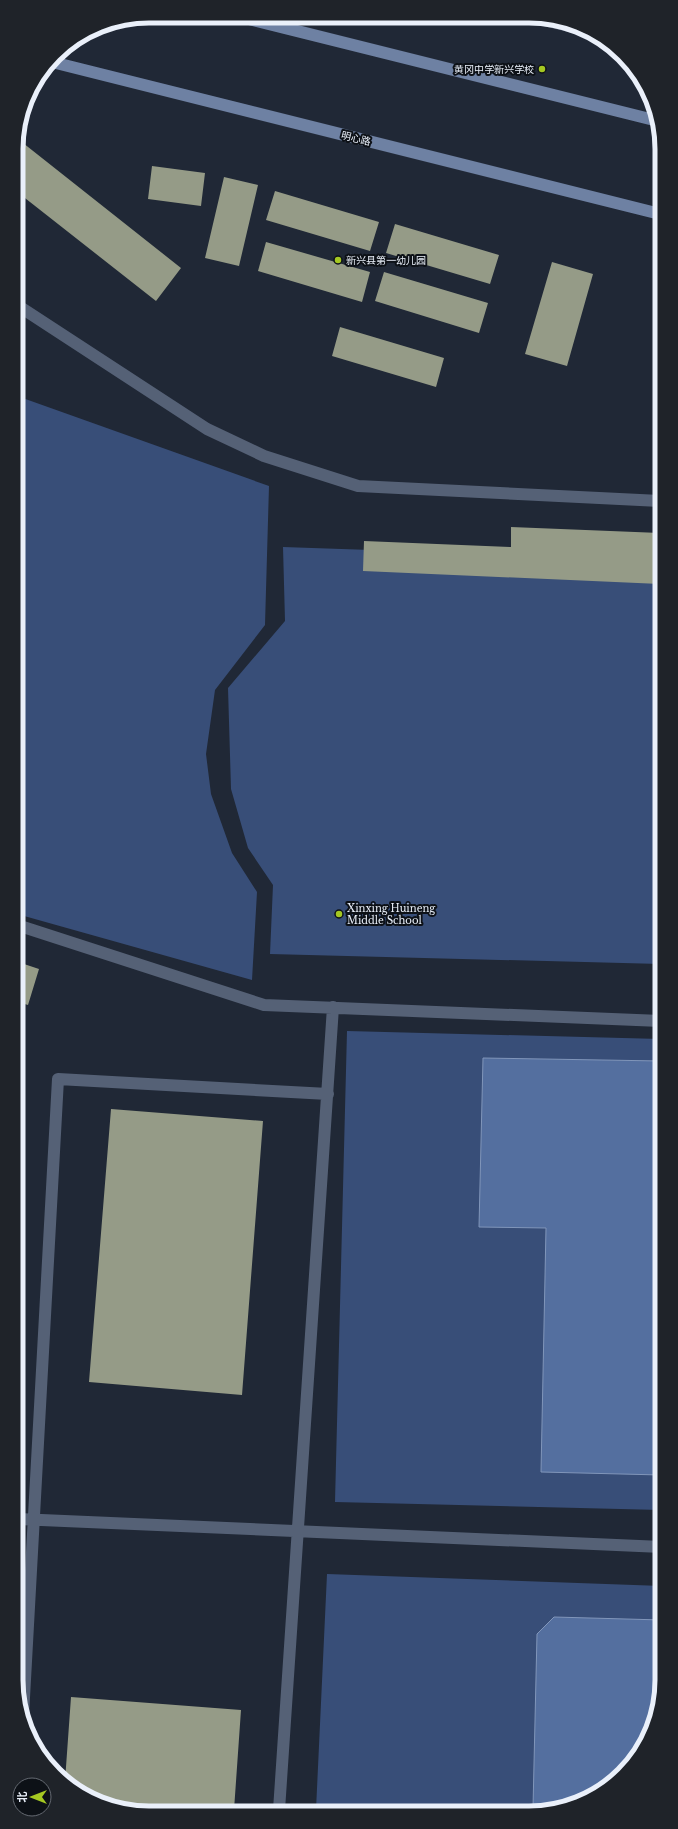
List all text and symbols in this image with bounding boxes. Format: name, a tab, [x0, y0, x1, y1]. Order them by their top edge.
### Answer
place label: 黄冈中学新兴学校	[454, 63, 534, 76]
marker: 黄冈中学新兴学校	[537, 64, 547, 74]
street label: 明心路	[340, 129, 372, 148]
place label: 新兴县第一幼儿园	[346, 254, 426, 267]
marker: 新兴县第一幼儿园	[333, 255, 343, 265]
place label: Xinxing Huineng Middle School	[347, 902, 436, 927]
marker: Xinxing Huineng Middle School	[334, 909, 344, 919]
north arrow	[12, 1777, 52, 1817]
text: 北	[15, 1792, 29, 1803]

